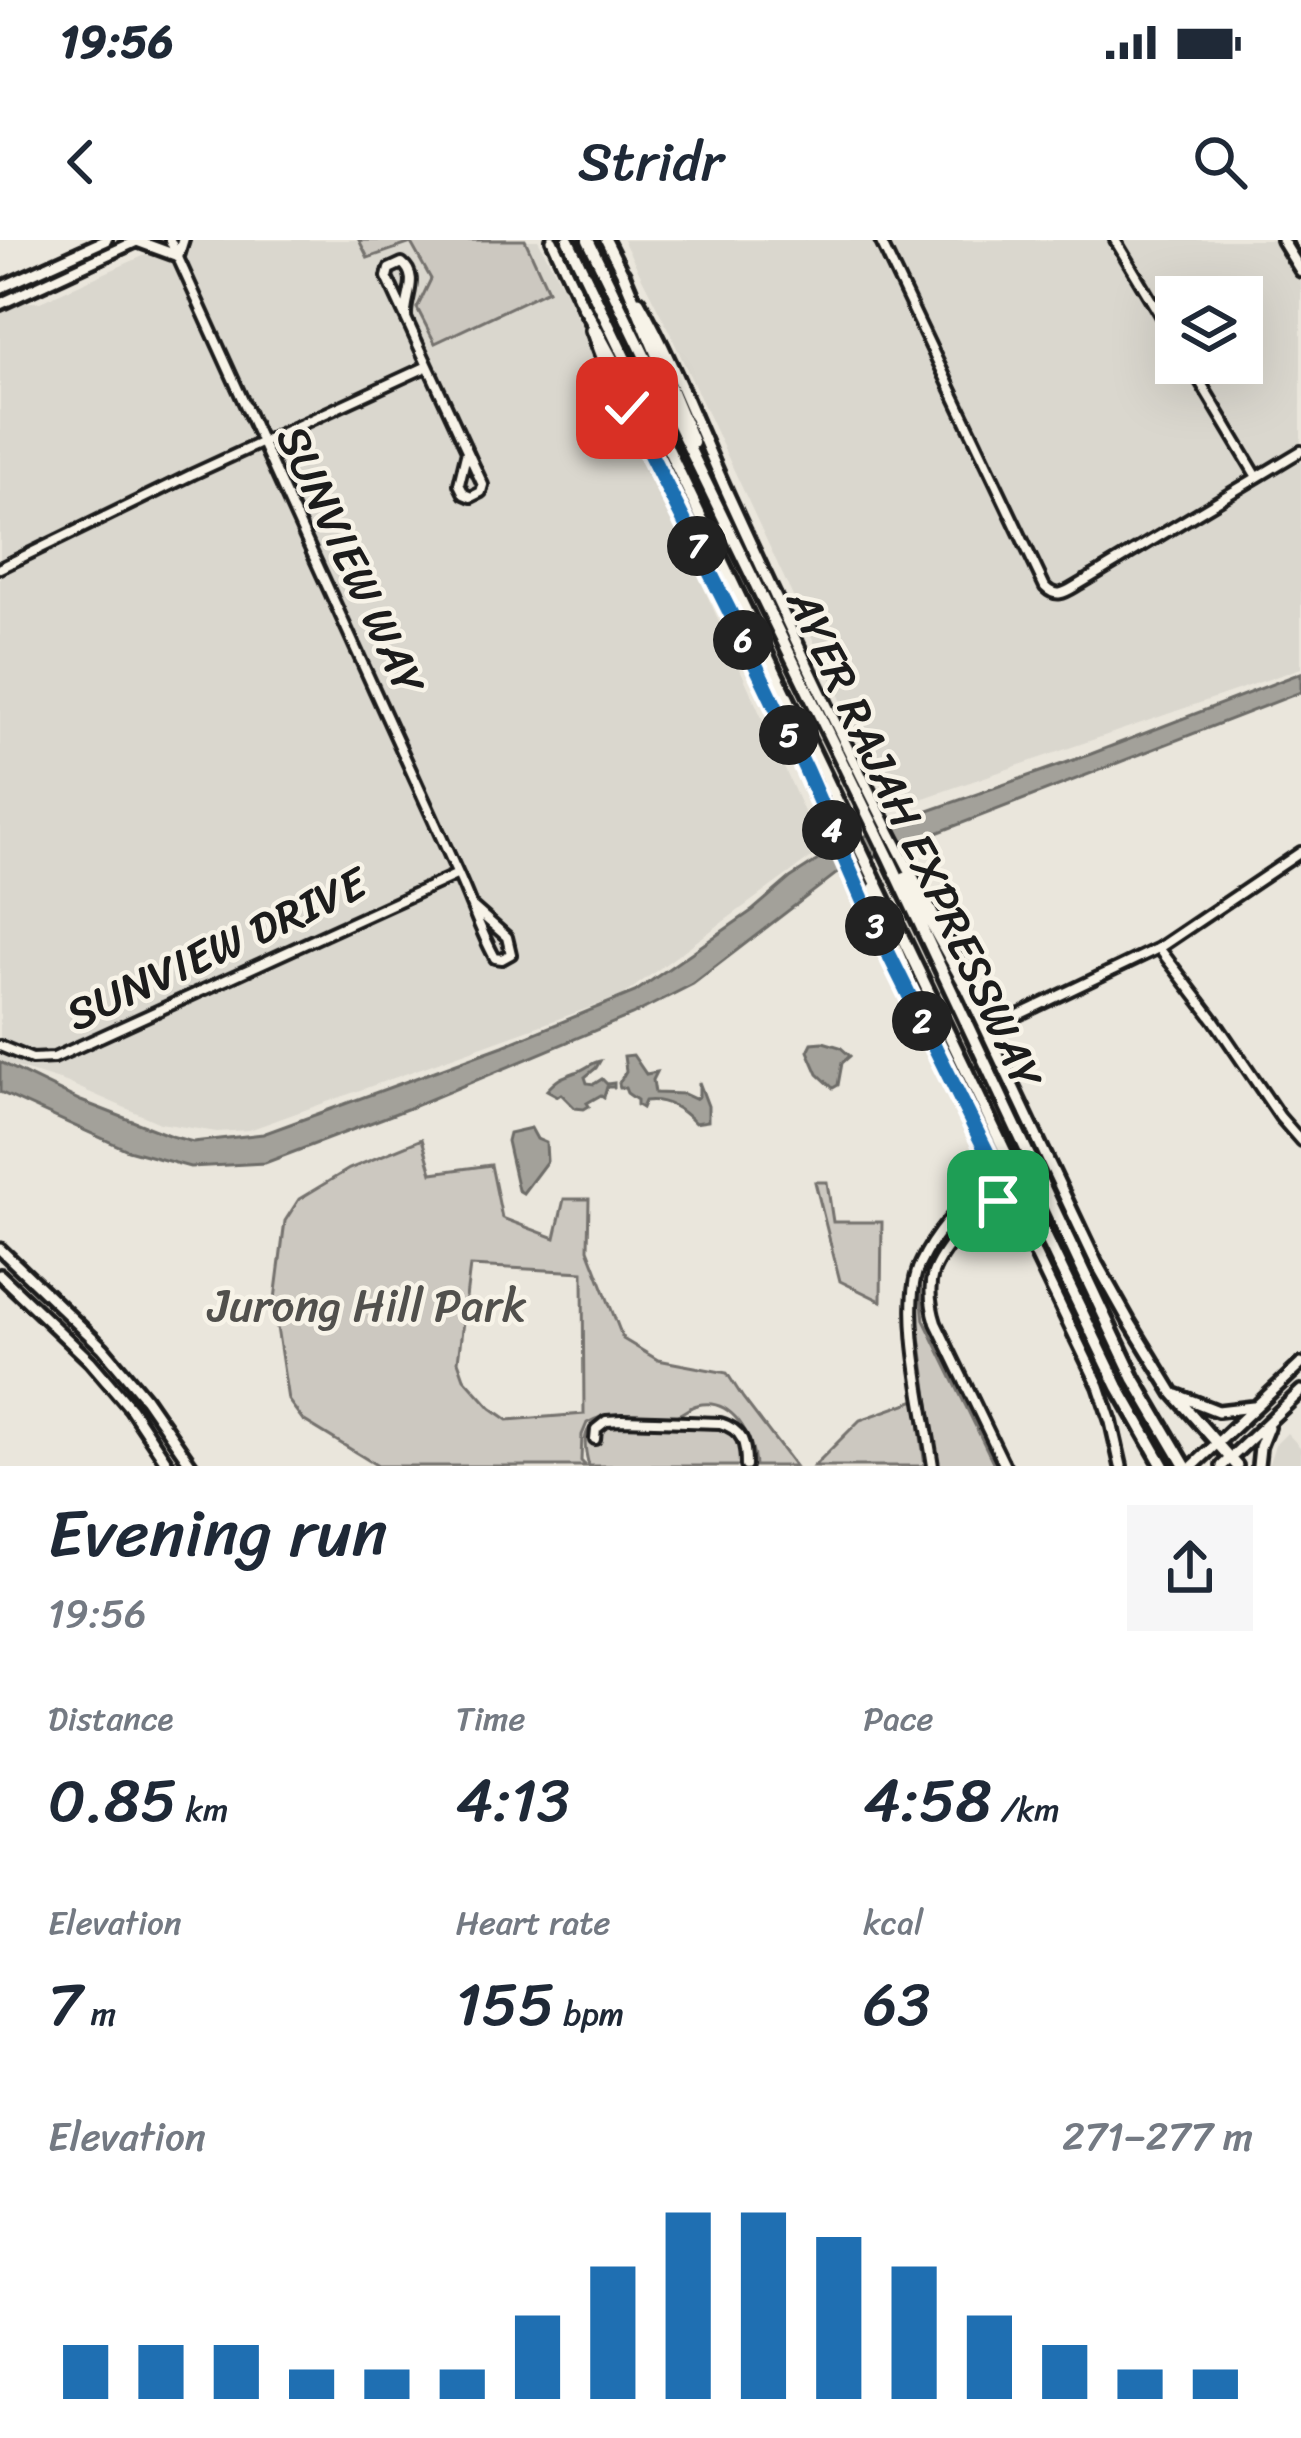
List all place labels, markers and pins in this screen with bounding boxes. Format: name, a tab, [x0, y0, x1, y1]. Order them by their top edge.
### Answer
pin	[576, 357, 678, 459]
pin: 7	[667, 516, 727, 576]
pin: 6	[713, 610, 773, 670]
pin: 5	[759, 705, 819, 765]
pin: 4	[802, 800, 862, 860]
pin: 3	[845, 896, 905, 956]
pin: 2	[892, 991, 952, 1051]
pin	[947, 1150, 1049, 1252]

